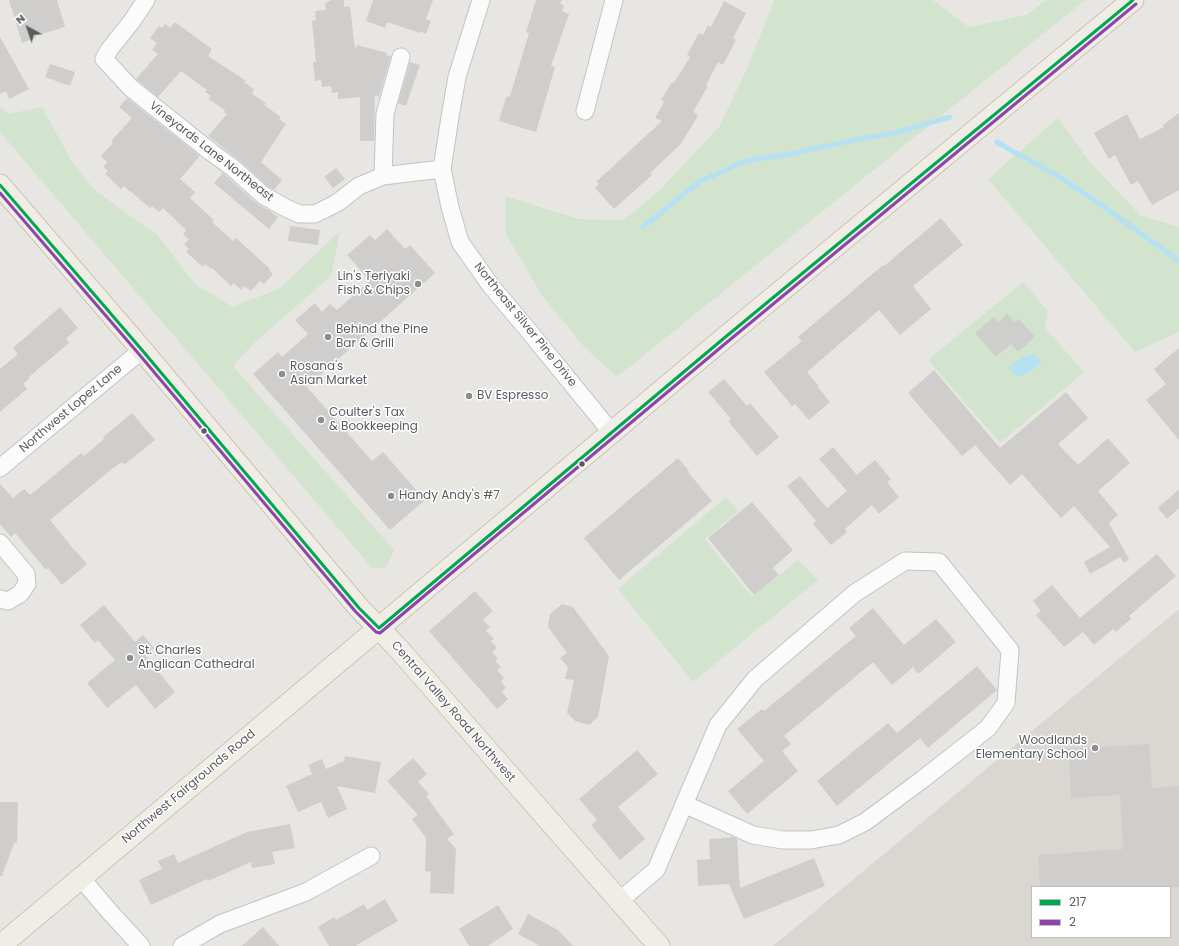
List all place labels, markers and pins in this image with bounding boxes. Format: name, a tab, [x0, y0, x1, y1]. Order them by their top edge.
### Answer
place label: Lin's Teriyaki Fish & Chips	[337, 270, 410, 298]
marker: Lin's Teriyaki Fish & Chips	[413, 279, 423, 289]
place label: Behind the Pine Bar & Grill	[336, 323, 428, 351]
marker: Behind the Pine Bar & Grill	[323, 332, 333, 342]
place label: Rosana's Asian Market	[290, 360, 367, 388]
marker: Rosana's Asian Market	[277, 369, 287, 379]
place label: BV Espresso	[477, 389, 548, 403]
marker: BV Espresso	[464, 391, 474, 401]
place label: Coulter's Tax & Bookkeeping	[329, 406, 418, 434]
marker: Coulter's Tax & Bookkeeping	[316, 415, 326, 425]
unlabelled marker	[199, 426, 209, 436]
unlabelled marker	[577, 459, 587, 469]
place label: Handy Andy's #7	[399, 489, 500, 503]
marker: Handy Andy's #7	[386, 491, 396, 501]
place label: St. Charles Anglican Cathedral	[138, 644, 255, 672]
marker: St. Charles Anglican Cathedral	[125, 653, 135, 663]
place label: Woodlands Elementary School	[976, 734, 1087, 762]
marker: Woodlands Elementary School	[1090, 743, 1100, 753]

